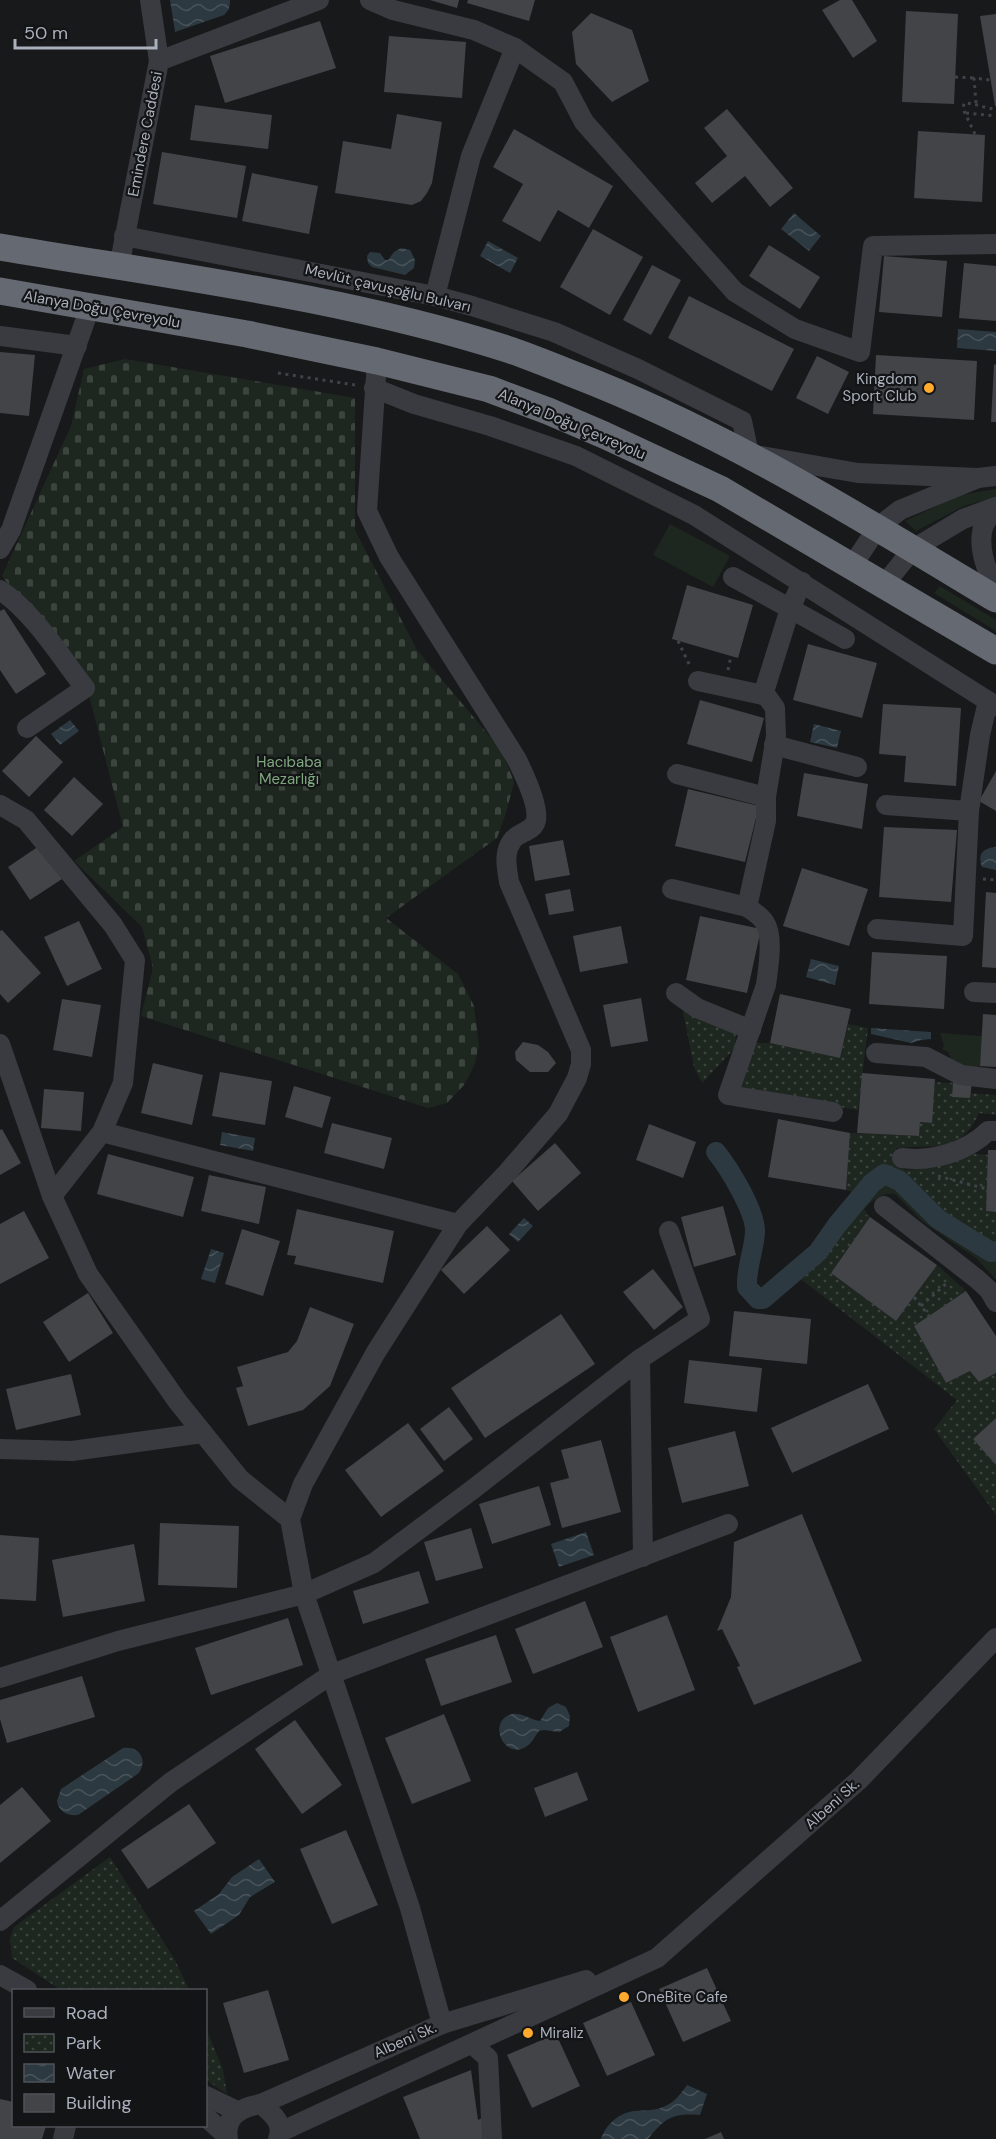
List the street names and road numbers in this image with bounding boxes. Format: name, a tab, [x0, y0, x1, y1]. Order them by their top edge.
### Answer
street label: Emindere Caddesi	[123, 70, 167, 198]
street label: Mevlüt çavuşoğlu Bulvarı	[303, 259, 473, 317]
street label: Alanya Doğu Çevreyolu	[22, 285, 182, 333]
street label: Alanya Doğu Çevreyolu	[495, 384, 649, 464]
street label: Albeni Sk.	[801, 1774, 863, 1834]
street label: Albeni Sk.	[370, 2017, 440, 2063]

